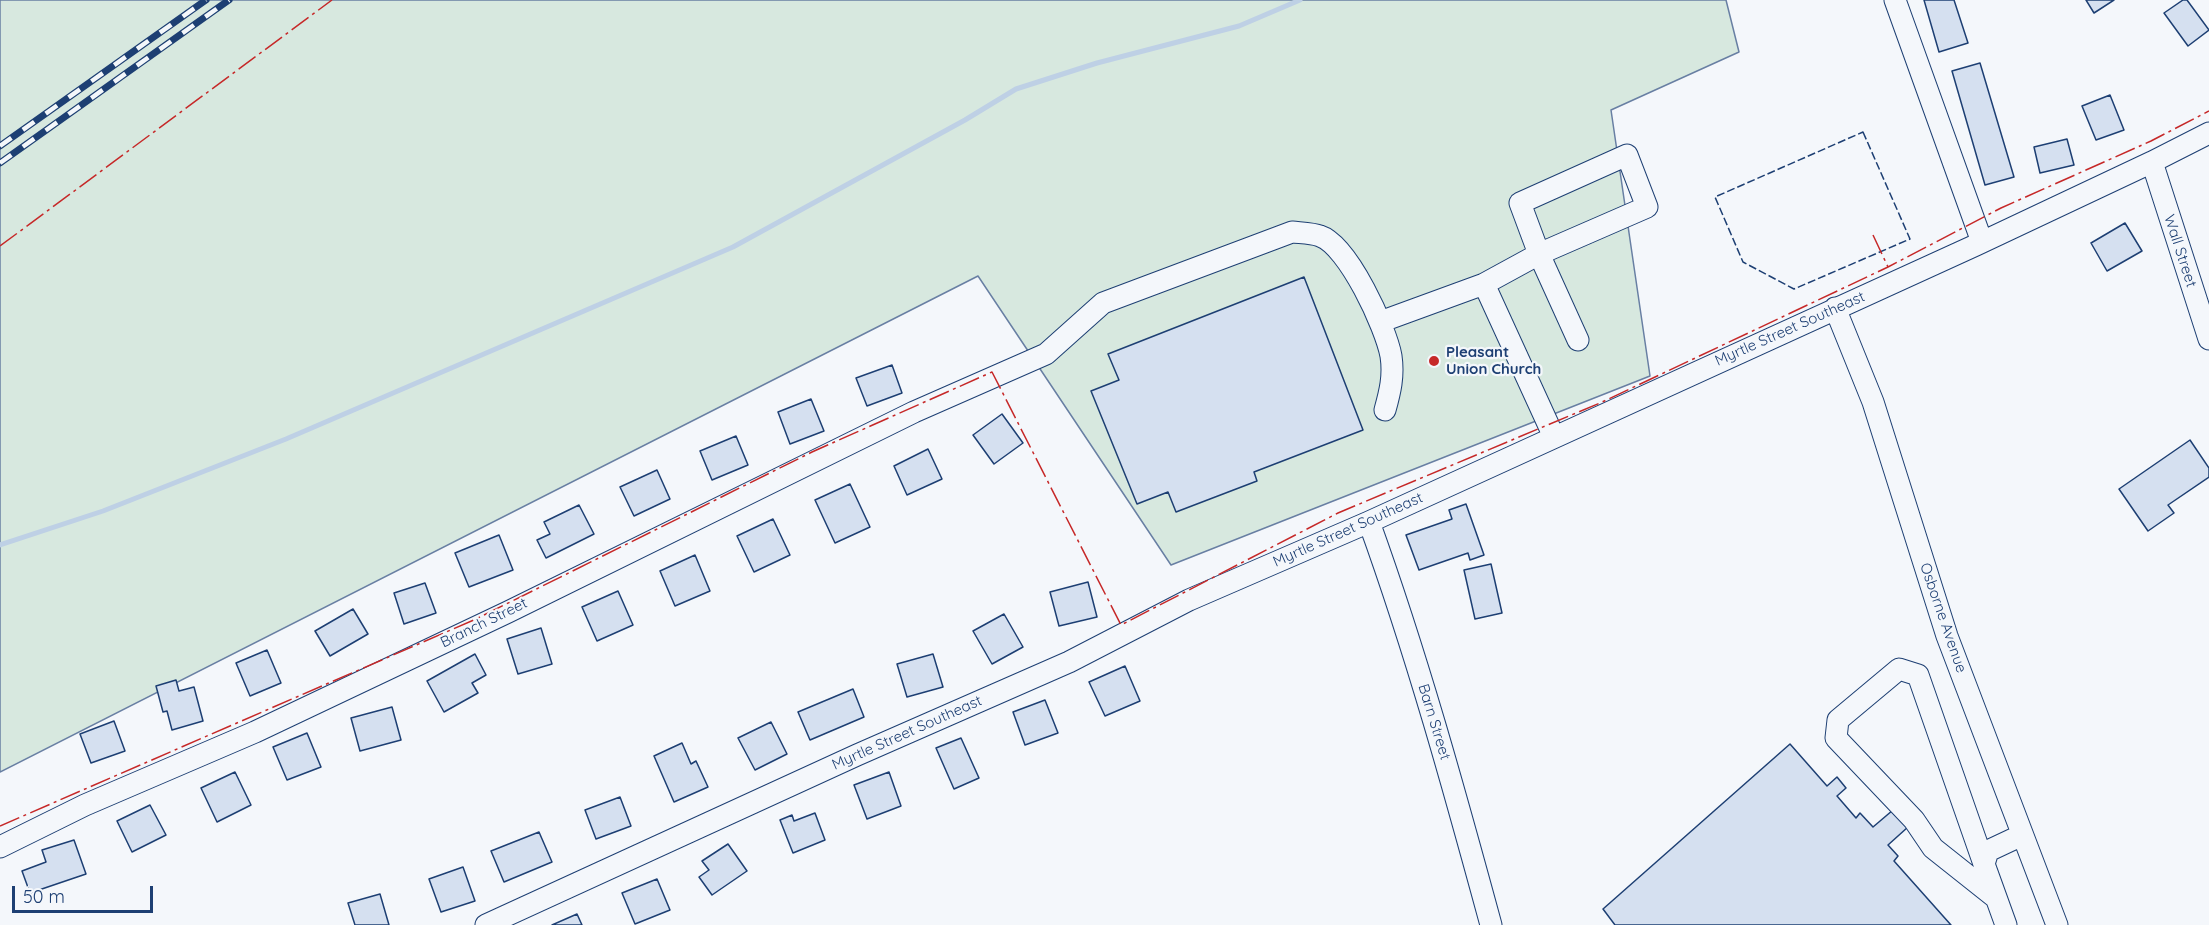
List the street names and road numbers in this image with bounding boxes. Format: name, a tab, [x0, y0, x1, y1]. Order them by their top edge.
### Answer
street label: Wall Street	[2160, 212, 2200, 290]
street label: Myrtle Street Southeast	[1712, 288, 1868, 370]
street label: Myrtle Street Southeast	[1270, 489, 1426, 571]
street label: Osborne Avenue	[1916, 561, 1970, 675]
street label: Branch Street	[438, 594, 530, 652]
street label: Barn Street	[1414, 682, 1454, 762]
street label: Myrtle Street Southeast	[829, 692, 985, 774]

